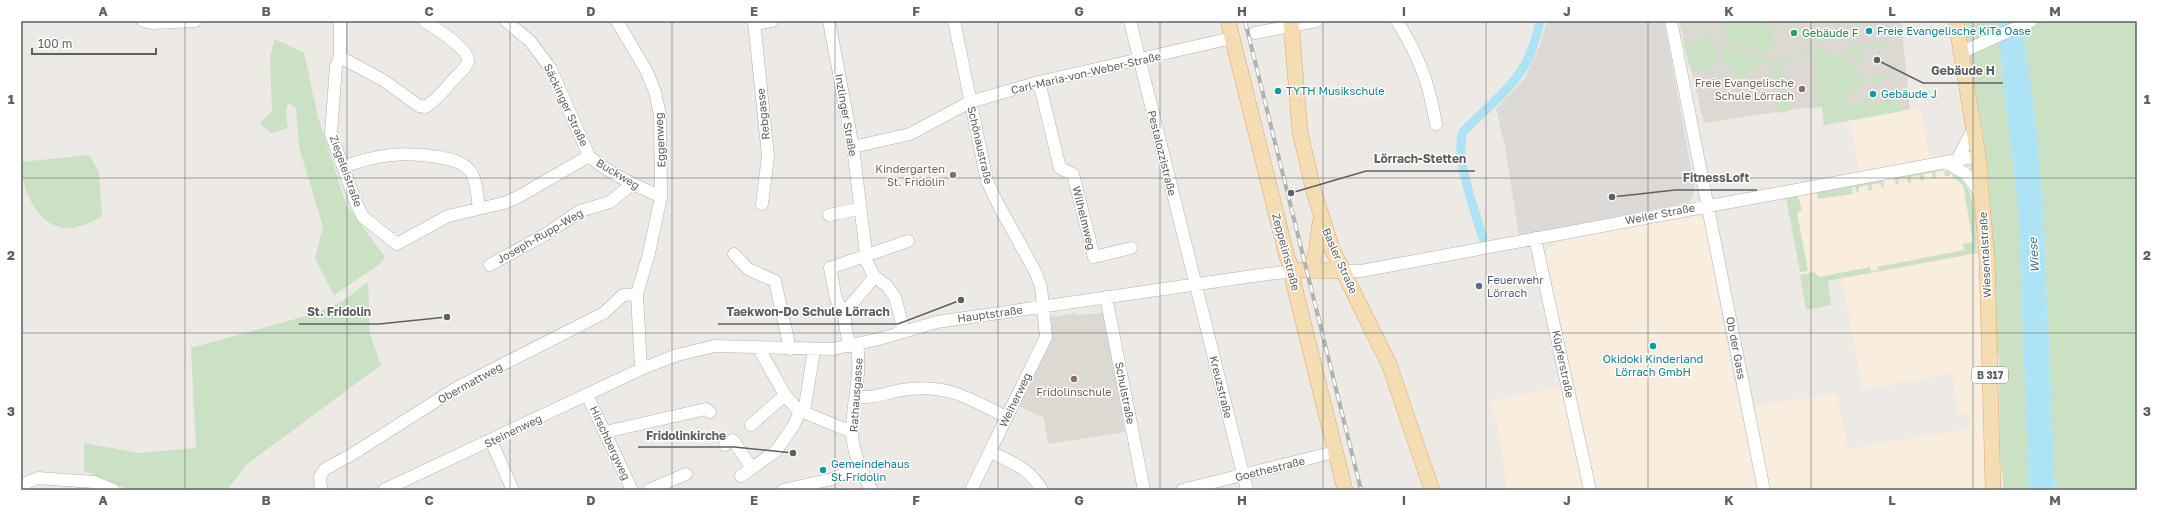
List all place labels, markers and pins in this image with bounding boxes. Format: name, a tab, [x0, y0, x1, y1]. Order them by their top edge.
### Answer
place label: Freie Evangelische KiTa Oase	[1877, 24, 2031, 37]
place label: Gebäude F	[1802, 26, 1859, 39]
marker: Freie Evangelische KiTa Oase	[1864, 26, 1874, 36]
marker: Gebäude F	[1789, 28, 1799, 38]
callout: Gebäude H	[1923, 59, 2003, 83]
place label: Freie Evangelische Schule Lörrach	[1695, 76, 1794, 102]
place label: TYTH Musikschule	[1286, 84, 1385, 97]
marker: Freie Evangelische Schule Lörrach	[1797, 84, 1807, 94]
marker: TYTH Musikschule	[1273, 86, 1283, 96]
place label: Gebäude J	[1881, 87, 1937, 100]
marker: Gebäude J	[1868, 89, 1878, 99]
callout: Lörrach-Stetten	[1366, 147, 1475, 171]
place label: Kindergarten St. Fridolin	[875, 162, 945, 188]
callout: FitnessLoft	[1675, 166, 1757, 190]
marker: Kindergarten St. Fridolin	[948, 170, 958, 180]
place label: Feuerwehr Lörrach	[1487, 273, 1544, 299]
marker: Feuerwehr Lörrach	[1474, 281, 1484, 291]
callout: St. Fridolin	[299, 300, 379, 324]
callout: Taekwon-Do Schule Lörrach	[718, 300, 898, 324]
marker: Okidoki Kinderland Lörrach GmbH	[1648, 341, 1658, 351]
place label: Okidoki Kinderland Lörrach GmbH	[1603, 352, 1703, 378]
marker: Fridolinschule	[1069, 374, 1079, 384]
place label: Fridolinschule	[1036, 385, 1112, 398]
callout: Fridolinkirche	[638, 423, 734, 447]
place label: Gemeindehaus St.Fridolin	[831, 457, 910, 483]
marker: Gemeindehaus St.Fridolin	[818, 465, 828, 475]

